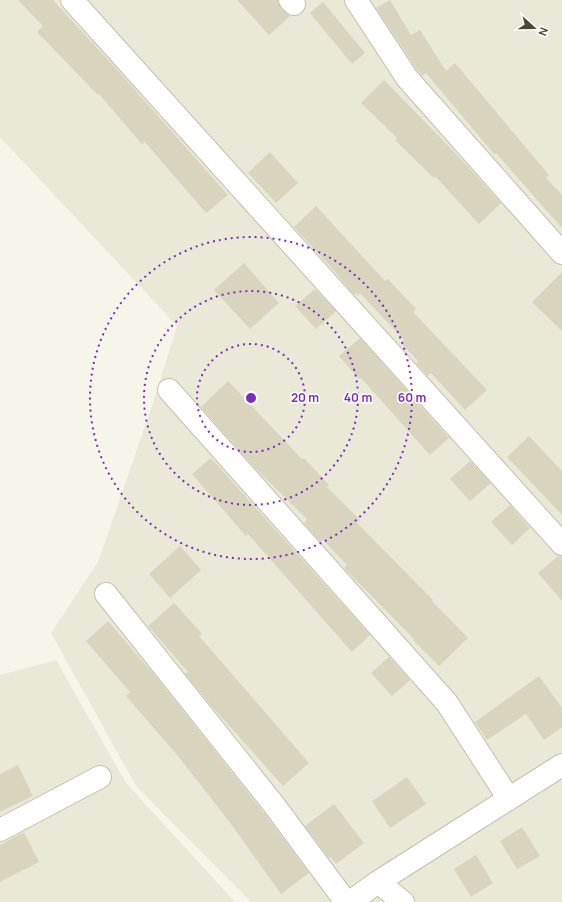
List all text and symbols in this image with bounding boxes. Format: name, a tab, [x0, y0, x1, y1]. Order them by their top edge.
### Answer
north arrow	[514, 8, 554, 48]
text: N	[535, 25, 552, 38]
text: 20 m	[291, 389, 319, 406]
text: 40 m	[344, 389, 372, 406]
text: 60 m	[398, 389, 426, 406]
centre of rings	[244, 391, 258, 405]

